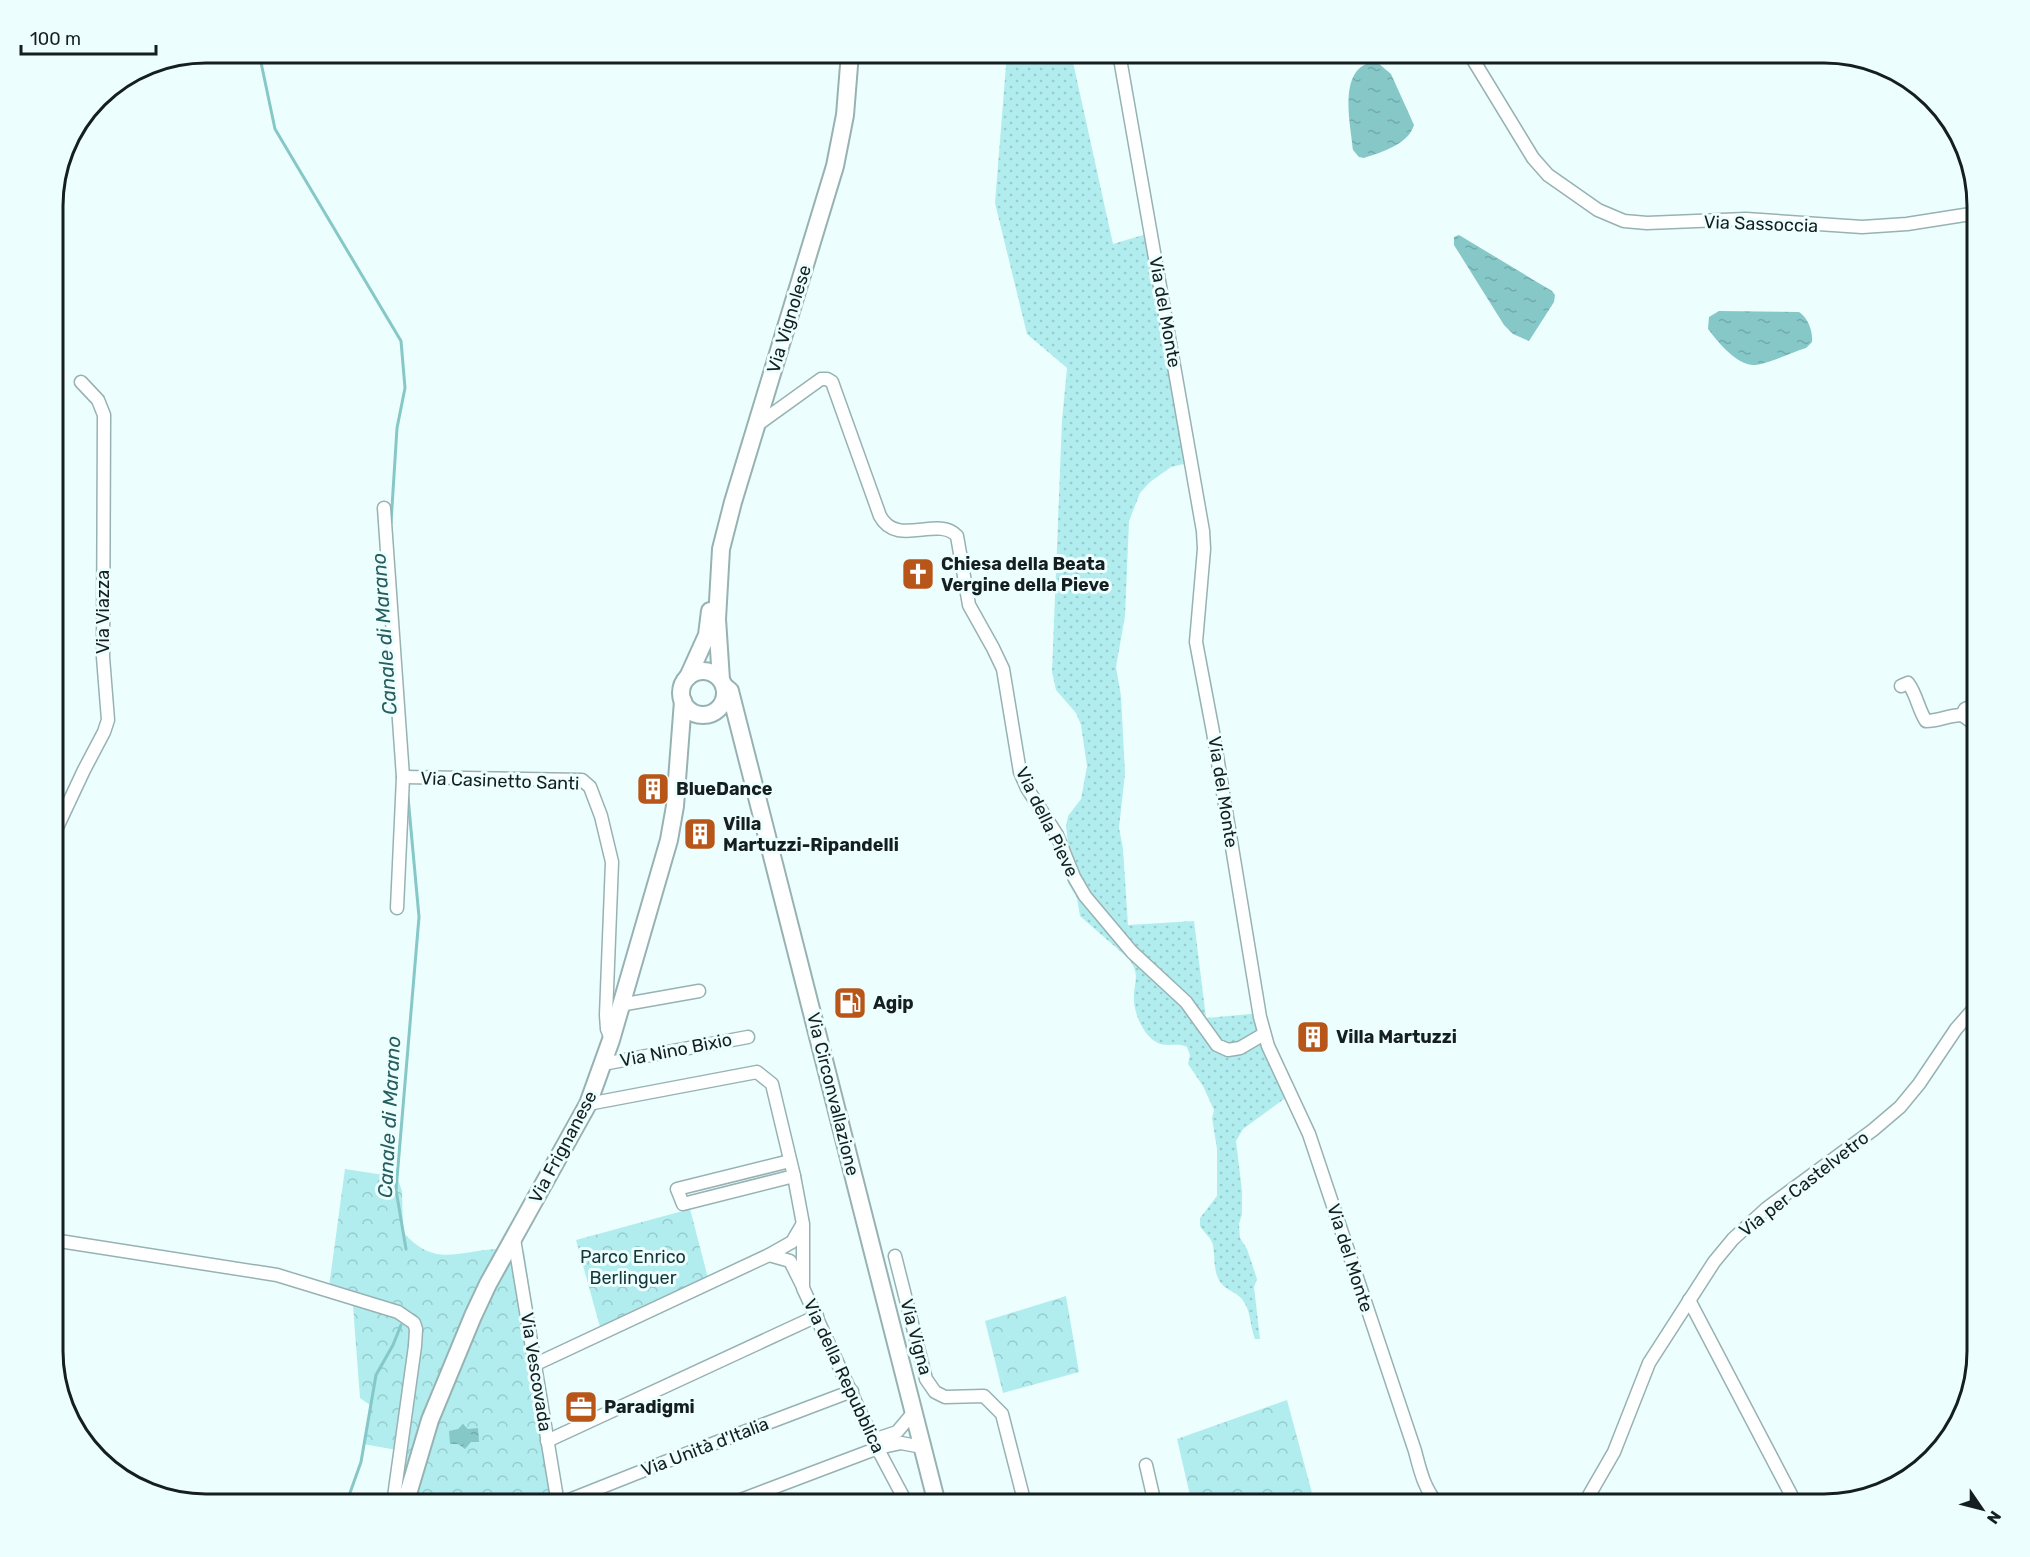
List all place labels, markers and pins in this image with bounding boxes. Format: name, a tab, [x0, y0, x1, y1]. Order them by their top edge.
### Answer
place label: Chiesa della Beata Vergine della Pieve	[941, 553, 1110, 596]
church icon: Chiesa della Beata Vergine della Pieve	[900, 556, 936, 592]
building icon: BlueDance	[635, 771, 671, 807]
place label: BlueDance	[676, 778, 773, 800]
place label: Villa Martuzzi-Ripandelli	[723, 813, 899, 856]
building icon: Villa Martuzzi-Ripandelli	[682, 816, 718, 852]
fuel station icon: Agip	[832, 985, 868, 1021]
place label: Agip	[873, 992, 914, 1014]
building icon: Villa Martuzzi	[1295, 1019, 1331, 1055]
place label: Villa Martuzzi	[1336, 1026, 1457, 1048]
office icon: Paradigmi	[563, 1389, 599, 1425]
place label: Paradigmi	[604, 1396, 695, 1418]

